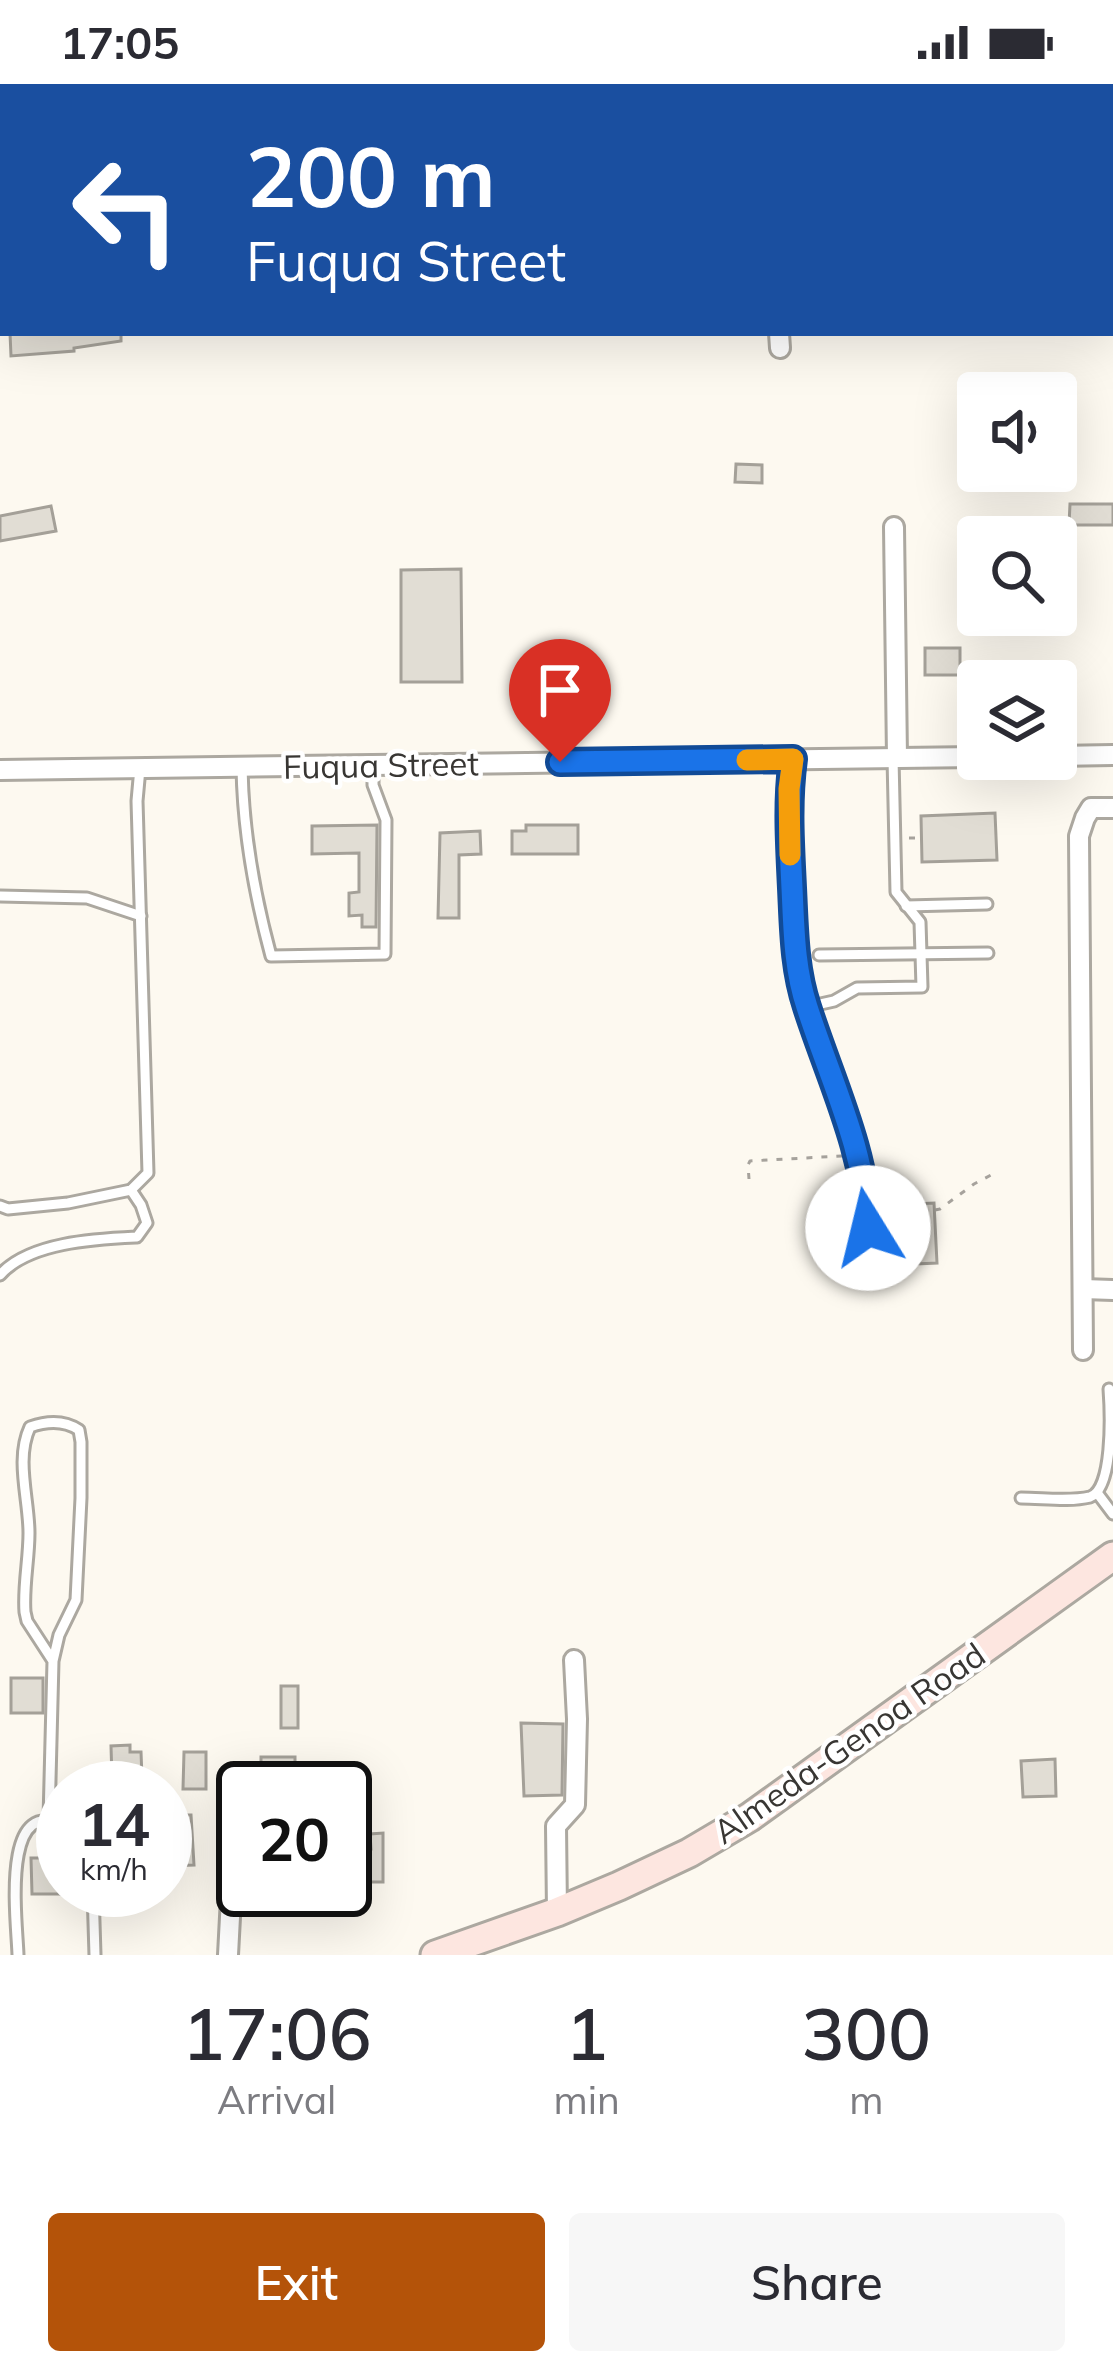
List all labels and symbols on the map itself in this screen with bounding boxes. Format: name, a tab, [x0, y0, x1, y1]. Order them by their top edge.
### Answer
pin	[509, 639, 611, 762]
street label: Fuqua Street	[283, 742, 479, 787]
position arrow	[805, 1165, 931, 1291]
street label: Almeda-Genoa Road	[705, 1633, 992, 1852]
speed limit sign: 20	[216, 1761, 372, 1917]

